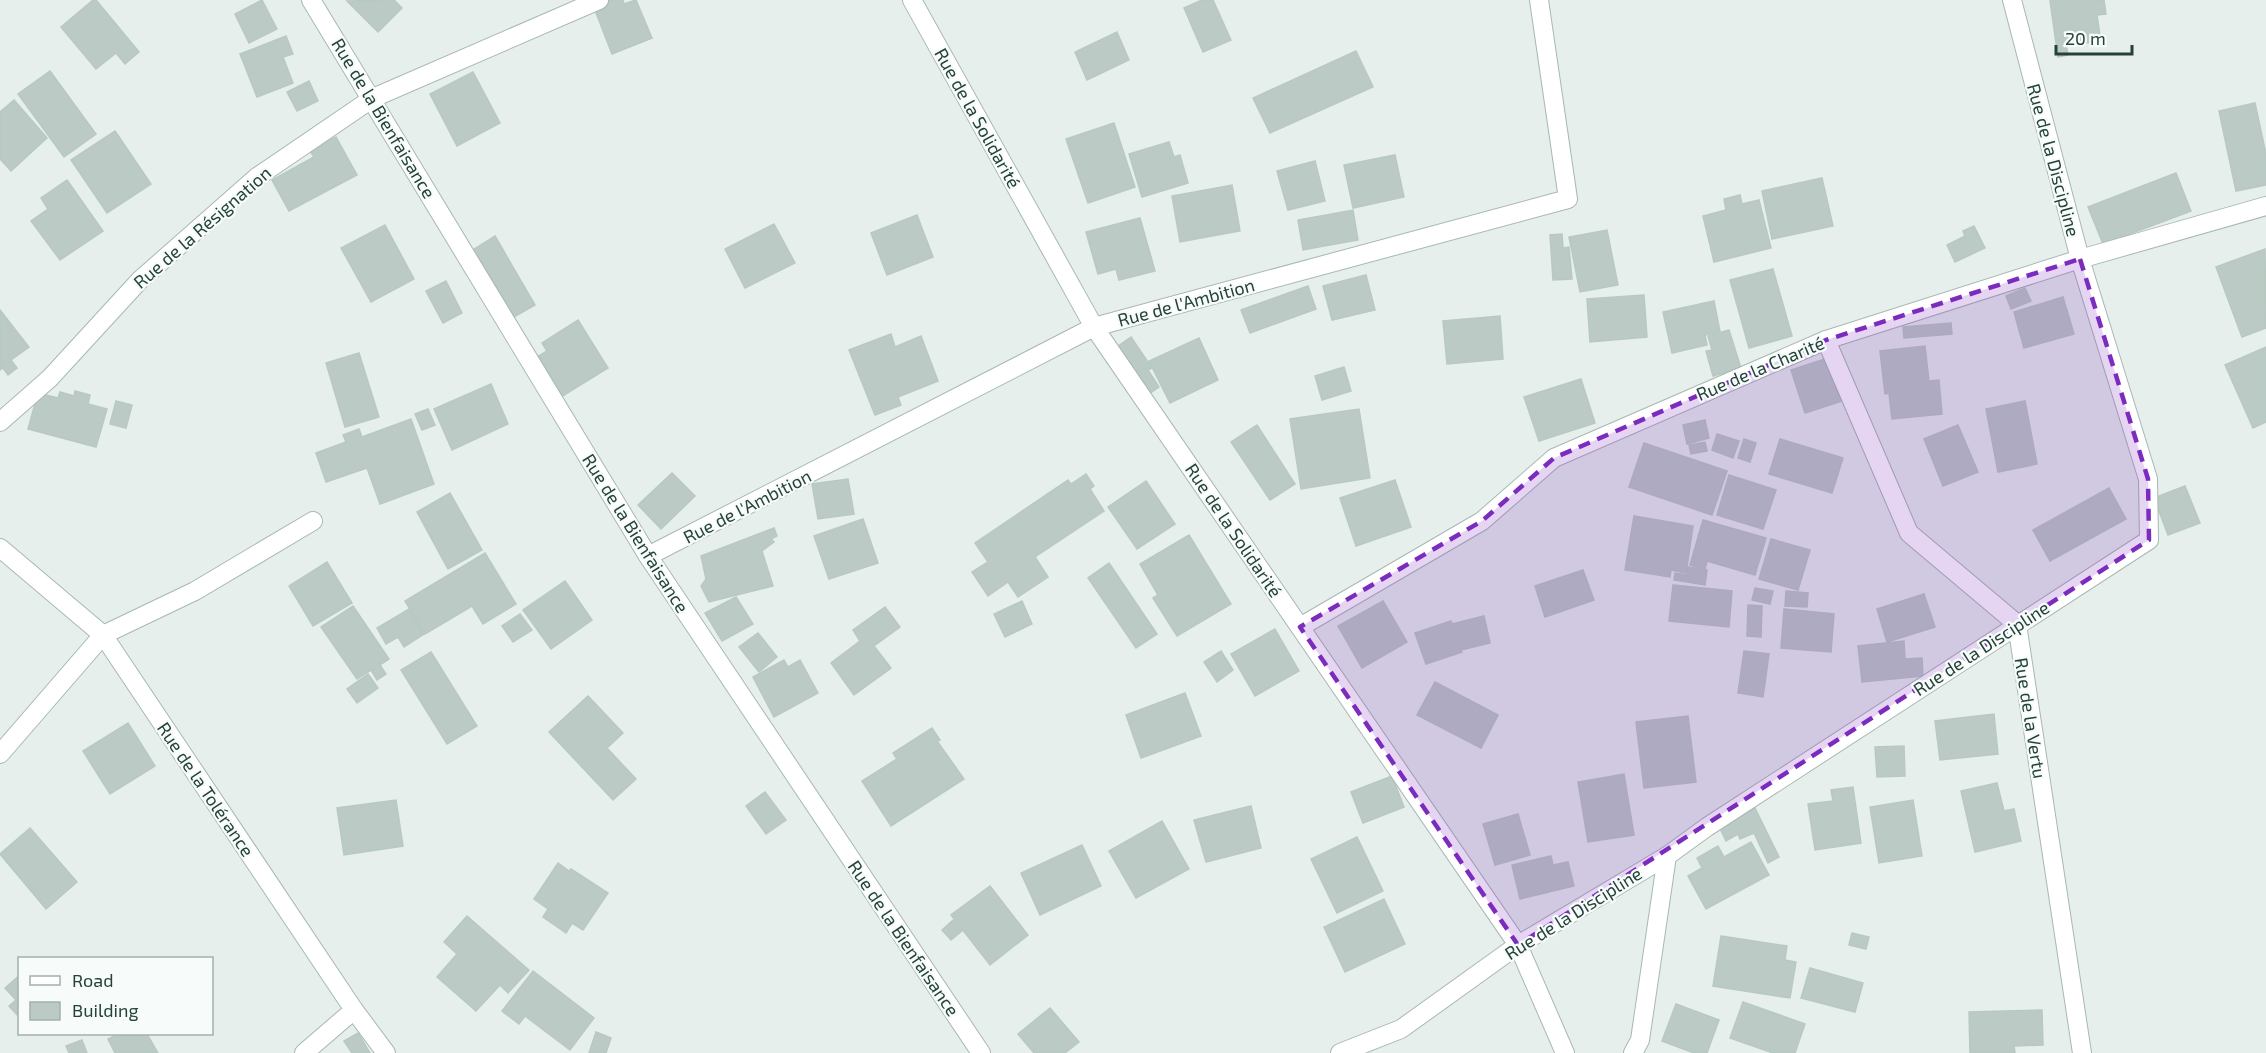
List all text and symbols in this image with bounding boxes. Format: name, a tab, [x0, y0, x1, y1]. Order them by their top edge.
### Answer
scale bar	[2056, 18, 2132, 56]
text: 20 m	[2065, 27, 2106, 49]
street label: Rue de la Bienfaisance	[327, 34, 441, 202]
street label: Rue de la Solidarité	[930, 44, 1026, 192]
street label: Rue de la Discipline	[2023, 81, 2085, 239]
street label: Rue de la Résignation	[129, 161, 275, 293]
street label: Rue de l'Ambition	[1115, 273, 1257, 331]
street label: Rue de la Charité	[1693, 331, 1827, 405]
street label: Rue de la Bienfaisance	[578, 450, 694, 616]
street label: Rue de la Solidarité	[1181, 459, 1287, 601]
street label: Rue de l'Ambition	[679, 464, 815, 548]
street label: Rue de la Discipline	[1909, 596, 2053, 700]
street label: Rue de la Vertu	[2011, 656, 2051, 780]
street label: Rue de la Tolérance	[153, 718, 259, 860]
street label: Rue de la Bienfaisance	[844, 856, 964, 1020]
street label: Rue de la Discipline	[1500, 862, 1646, 964]
legend	[18, 957, 213, 1035]
text: Road	[72, 969, 113, 991]
text: Building	[72, 999, 139, 1021]

